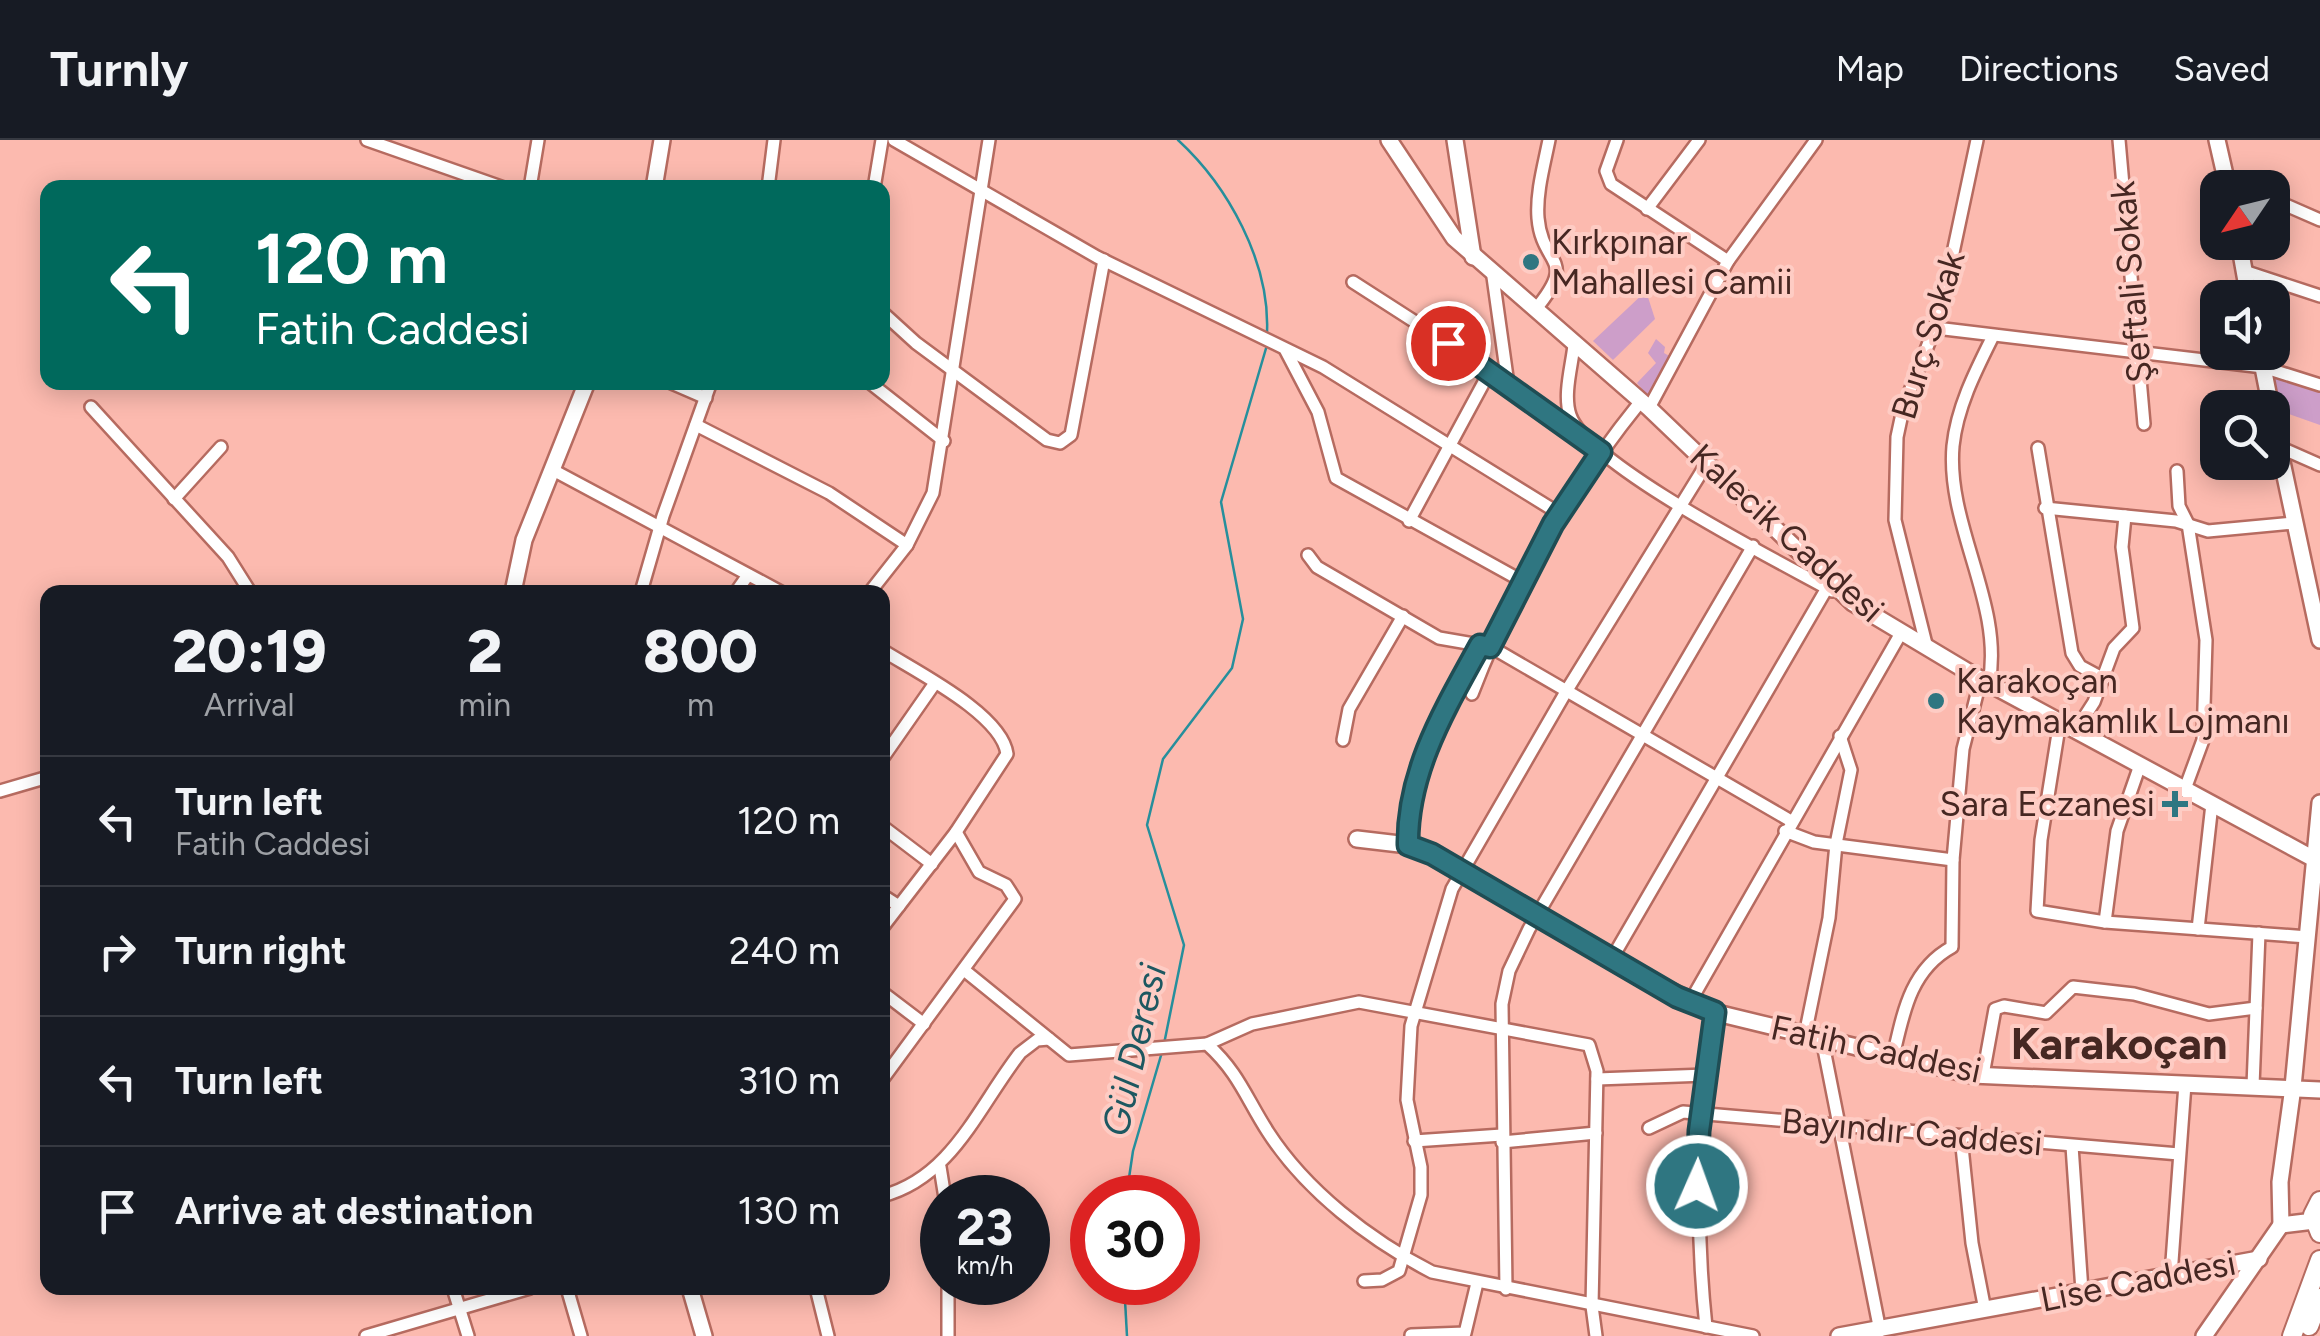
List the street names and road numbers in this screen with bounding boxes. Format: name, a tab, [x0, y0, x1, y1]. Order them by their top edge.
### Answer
street label: Şeftali Sokak	[2101, 179, 2161, 385]
street label: Burç Sokak	[1883, 246, 1973, 424]
street label: Kalecik Caddesi	[1682, 435, 1892, 631]
street label: Fatih Caddesi	[1767, 1006, 1985, 1092]
street label: Bayındır Caddesi	[1780, 1100, 2044, 1164]
street label: Lise Caddesi	[2037, 1241, 2239, 1321]

